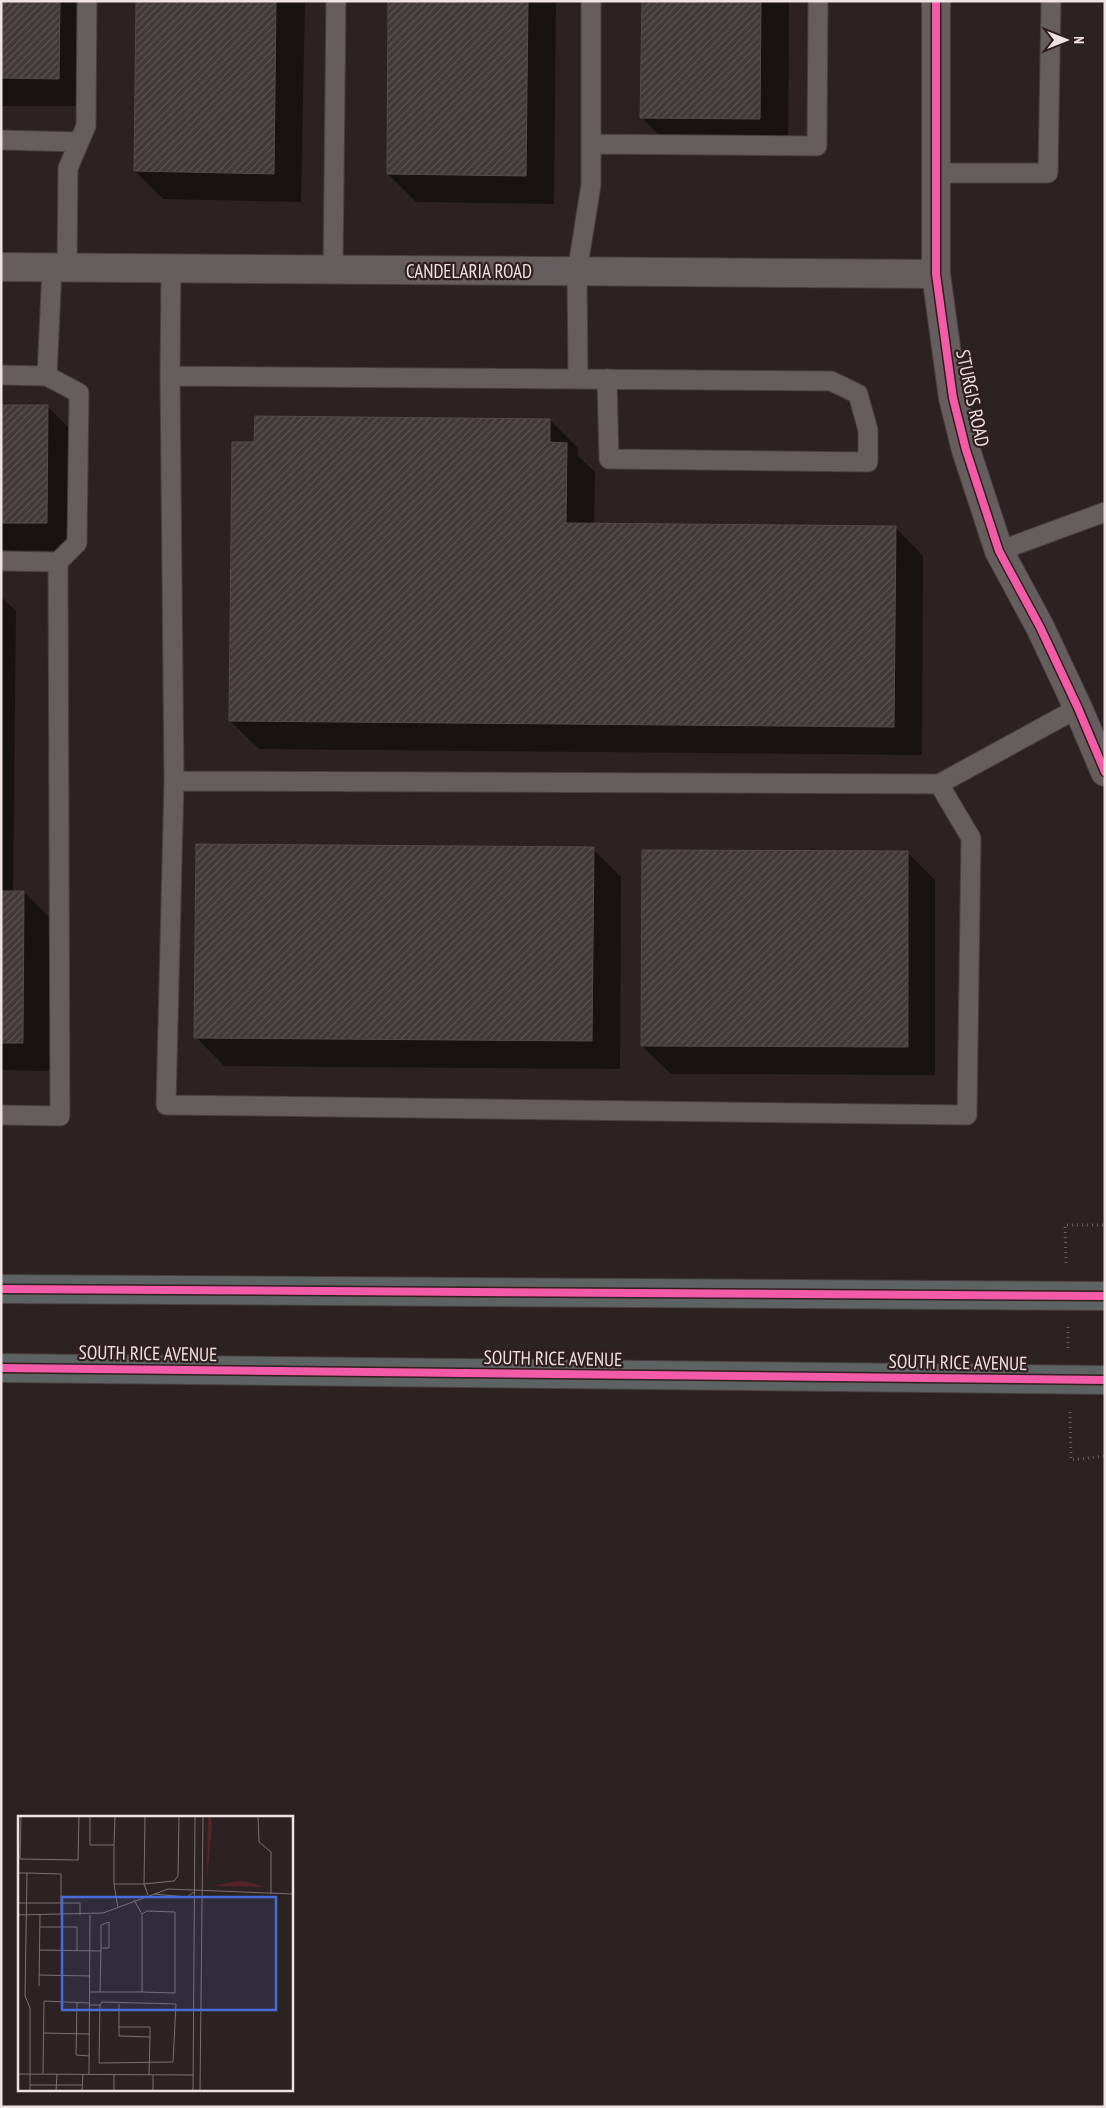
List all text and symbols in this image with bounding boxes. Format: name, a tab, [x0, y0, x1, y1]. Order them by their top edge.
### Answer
north arrow	[1041, 15, 1091, 65]
text: N	[1070, 36, 1088, 44]
street label: CANDELARIA ROAD	[406, 259, 532, 283]
street label: STURGIS ROAD	[951, 347, 995, 449]
street label: SOUTH RICE AVENUE	[79, 1340, 217, 1366]
street label: SOUTH RICE AVENUE	[484, 1345, 622, 1371]
street label: SOUTH RICE AVENUE	[889, 1349, 1027, 1375]
inset map	[18, 1816, 292, 2090]

